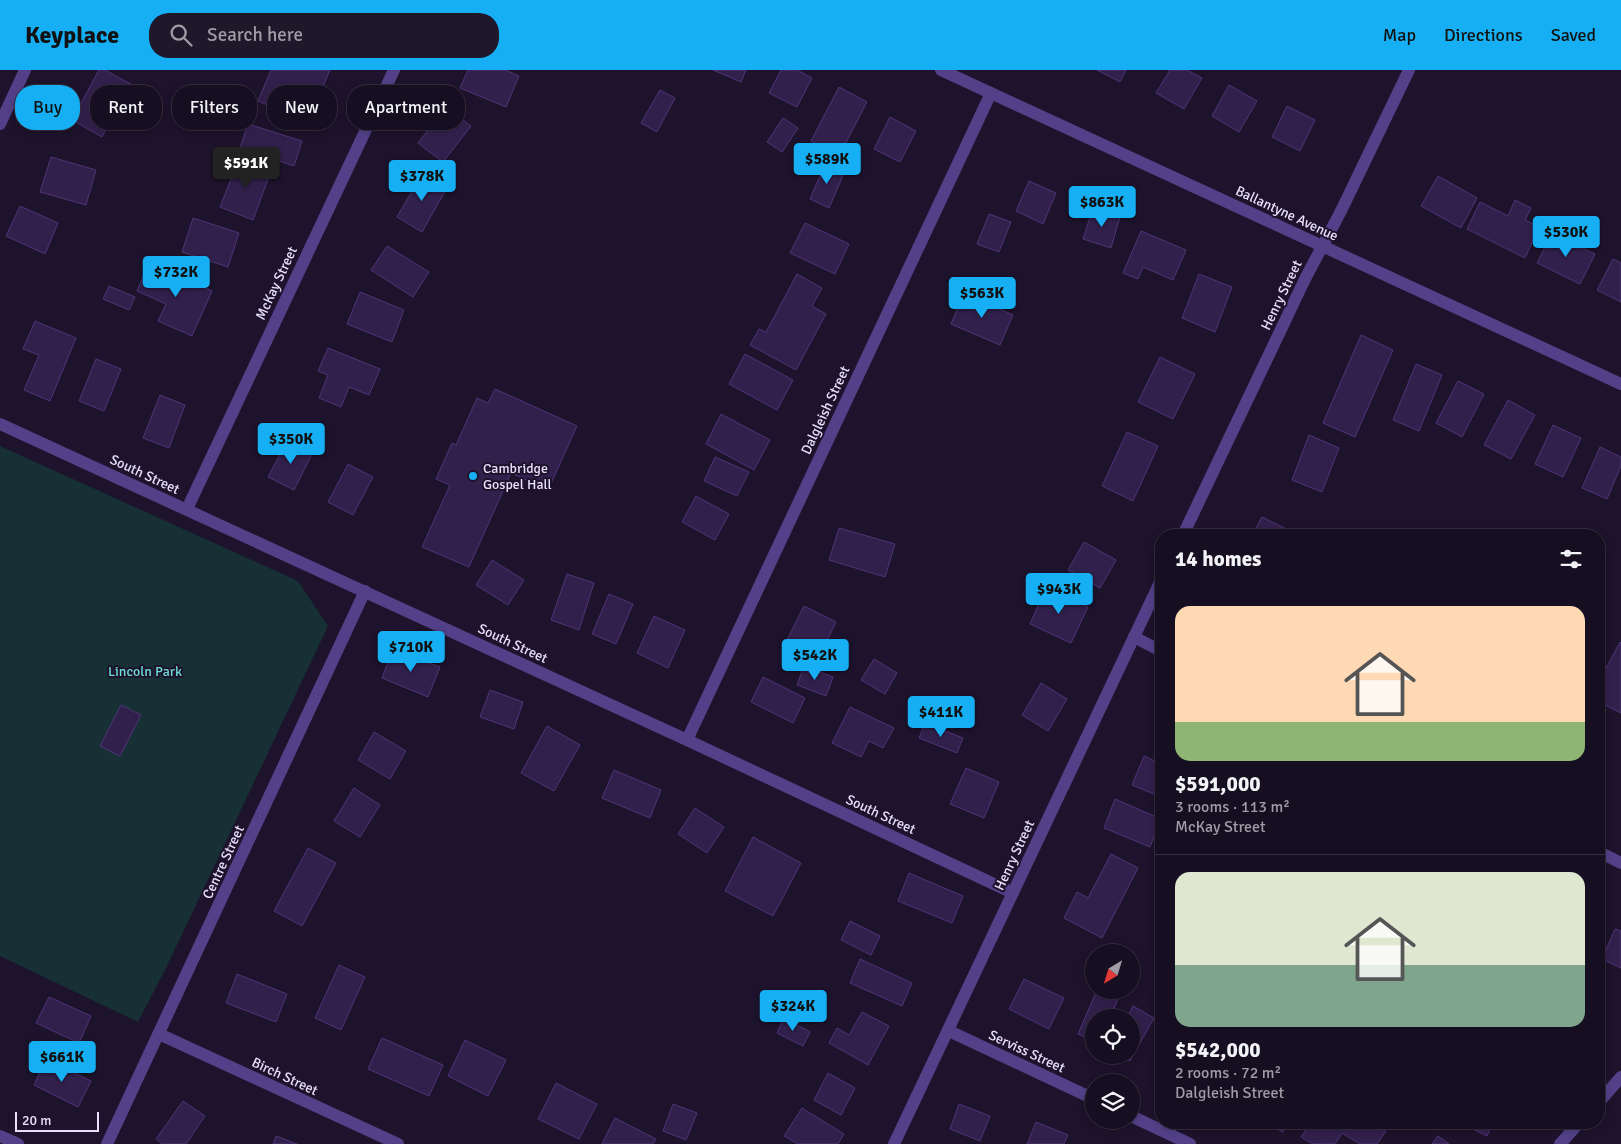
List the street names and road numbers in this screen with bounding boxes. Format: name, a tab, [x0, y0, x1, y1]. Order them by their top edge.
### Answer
street label: Ballantyne Avenue	[1233, 182, 1341, 245]
street label: McKay Street	[252, 244, 301, 323]
street label: Henry Street	[1257, 257, 1306, 333]
street label: Dalgleish Street	[798, 363, 853, 457]
street label: South Street	[107, 451, 182, 498]
street label: South Street	[475, 620, 550, 667]
street label: South Street	[843, 791, 918, 838]
street label: Henry Street	[991, 817, 1038, 893]
street label: Centre Street	[199, 823, 248, 902]
street label: Serviss Street	[986, 1026, 1068, 1077]
street label: Birch Street	[249, 1054, 321, 1099]

